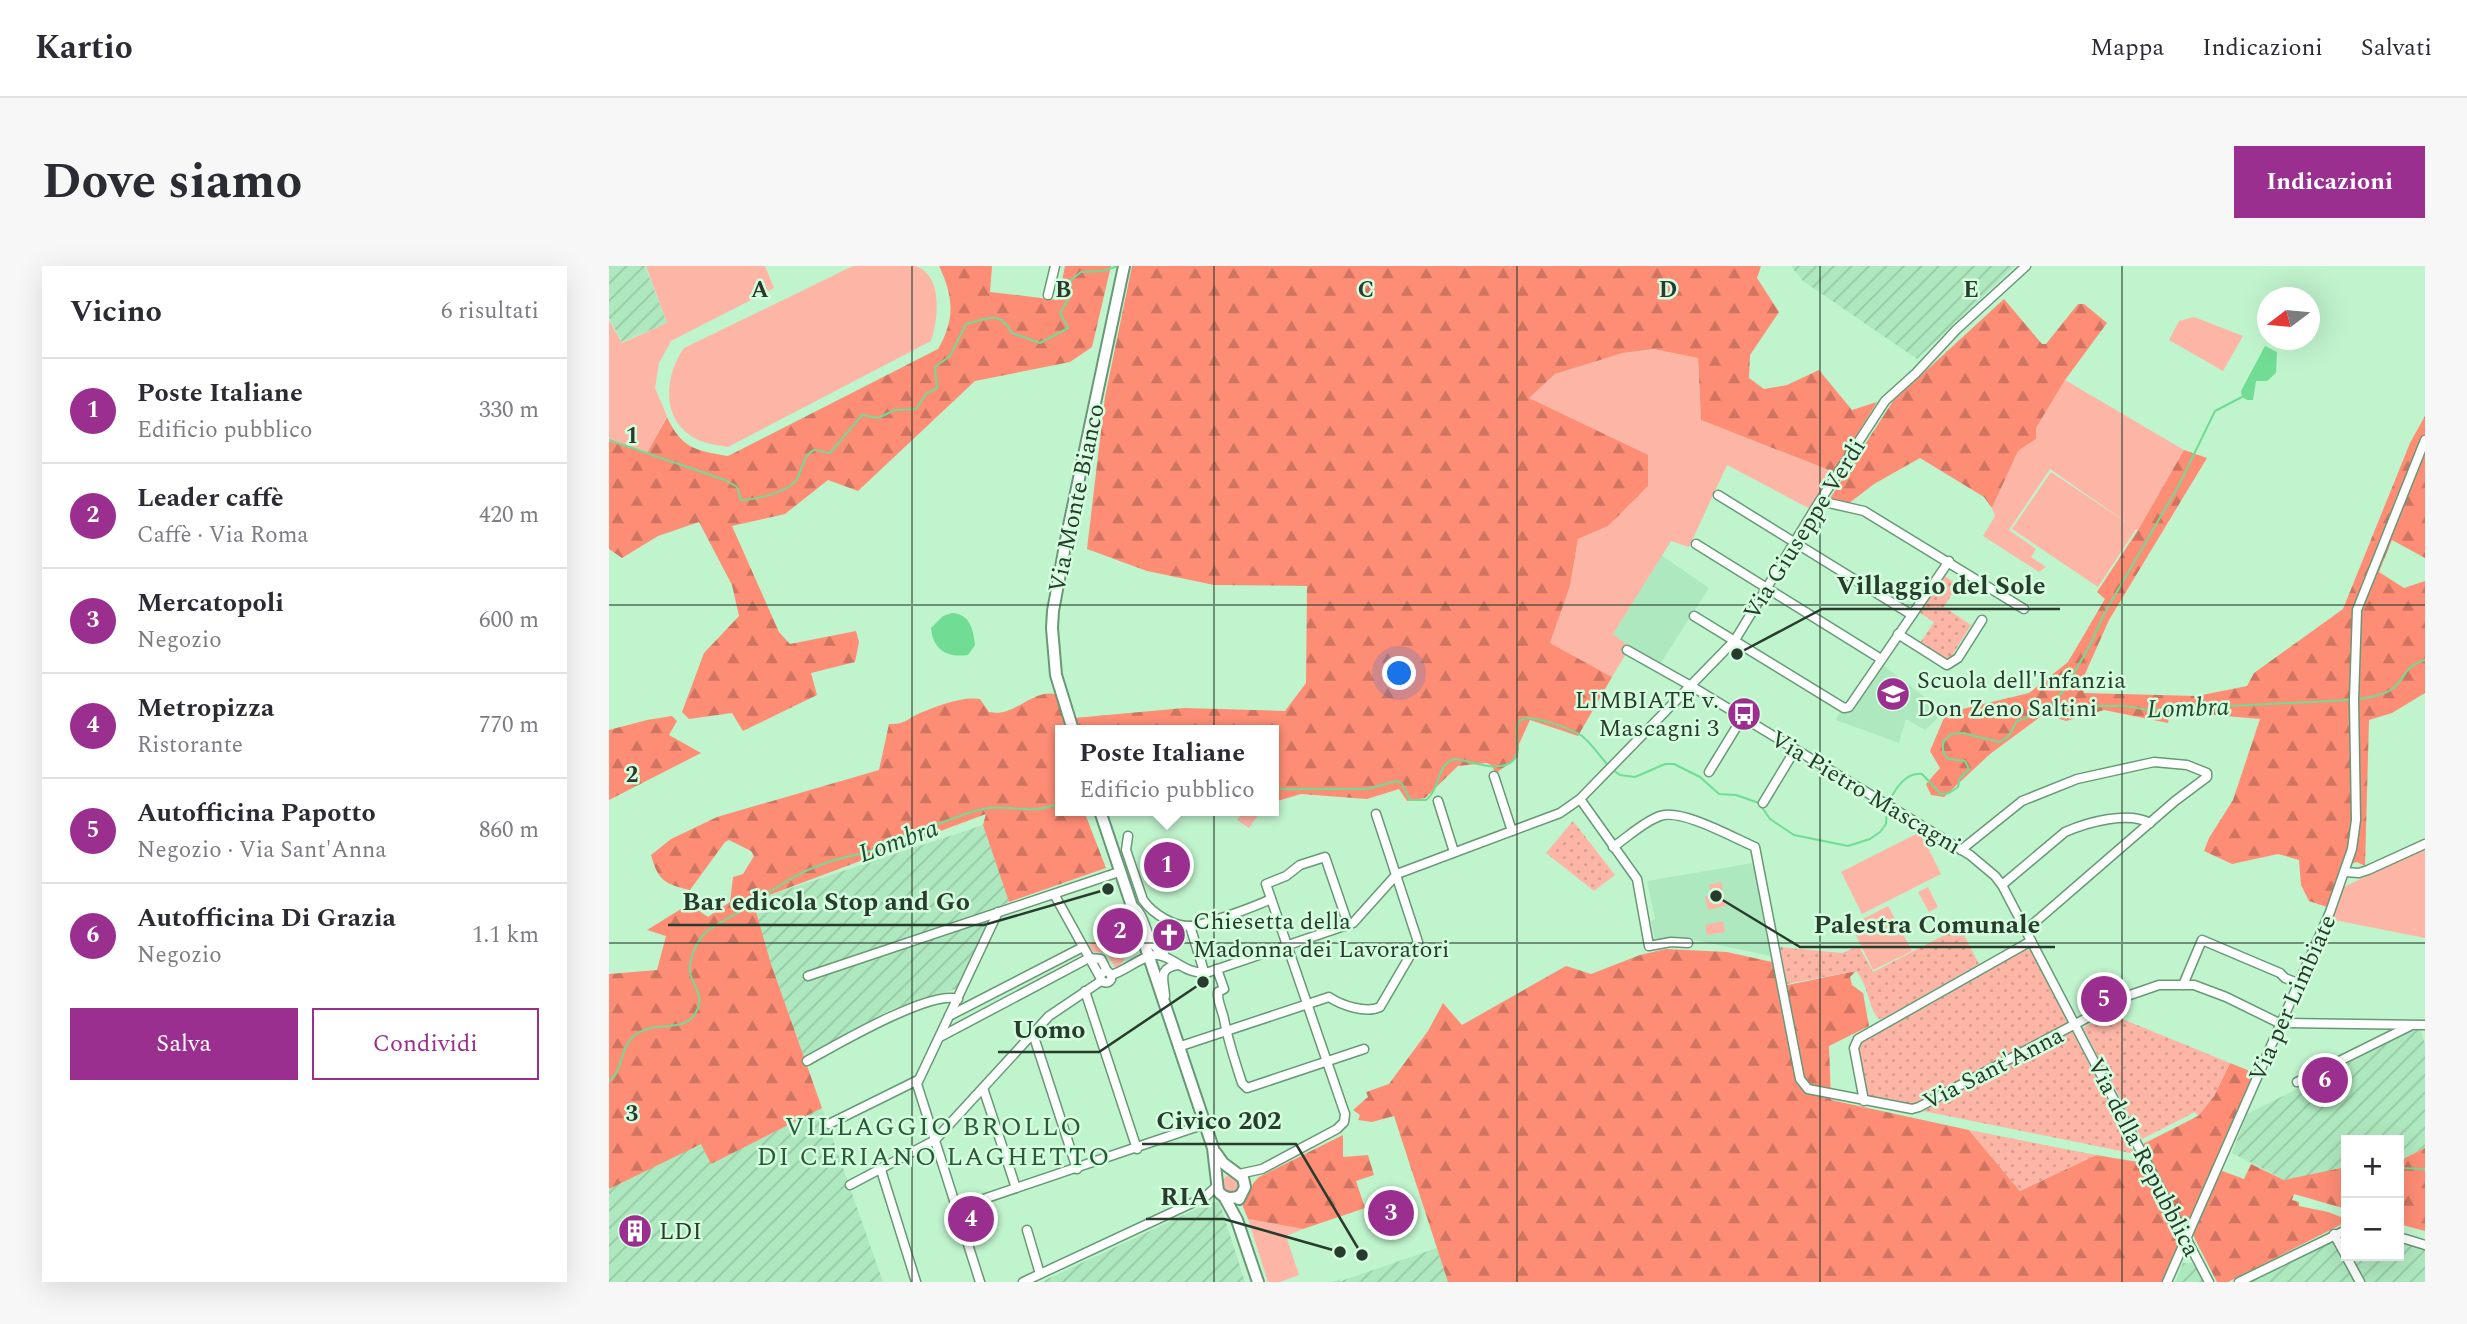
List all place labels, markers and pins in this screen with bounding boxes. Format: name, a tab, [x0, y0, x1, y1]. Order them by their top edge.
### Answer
callout: Villaggio del Sole	[1822, 562, 2060, 609]
place label: Scuola dell'Infanzia Don Zeno Saltini	[1917, 663, 2126, 727]
school or university icon: Scuola dell'Infanzia Don Zeno Saltini	[1874, 675, 1912, 713]
place label: LIMBIATE v. Mascagni 3	[1575, 683, 1719, 747]
bus stop icon: LIMBIATE v. Mascagni 3	[1725, 695, 1763, 733]
pin: 1	[1144, 839, 1190, 891]
callout: Bar edicola Stop and Go	[668, 878, 984, 925]
callout: Palestra Comunale	[1800, 900, 2055, 947]
place label: Chiesetta della Madonna dei Lavoratori	[1193, 904, 1450, 968]
pin: 2	[1097, 905, 1143, 957]
church icon: Chiesetta della Madonna dei Lavoratori	[1150, 916, 1188, 954]
pin: 5	[2081, 973, 2127, 1025]
callout: Uomo	[998, 1005, 1099, 1052]
pin: 6	[2302, 1054, 2348, 1106]
callout: Civico 202	[1142, 1097, 1296, 1144]
callout: RIA	[1146, 1172, 1224, 1219]
pin: 3	[1368, 1187, 1414, 1239]
pin: 4	[948, 1193, 994, 1245]
building icon: LDI	[616, 1212, 654, 1250]
place label: LDI	[659, 1214, 702, 1250]

